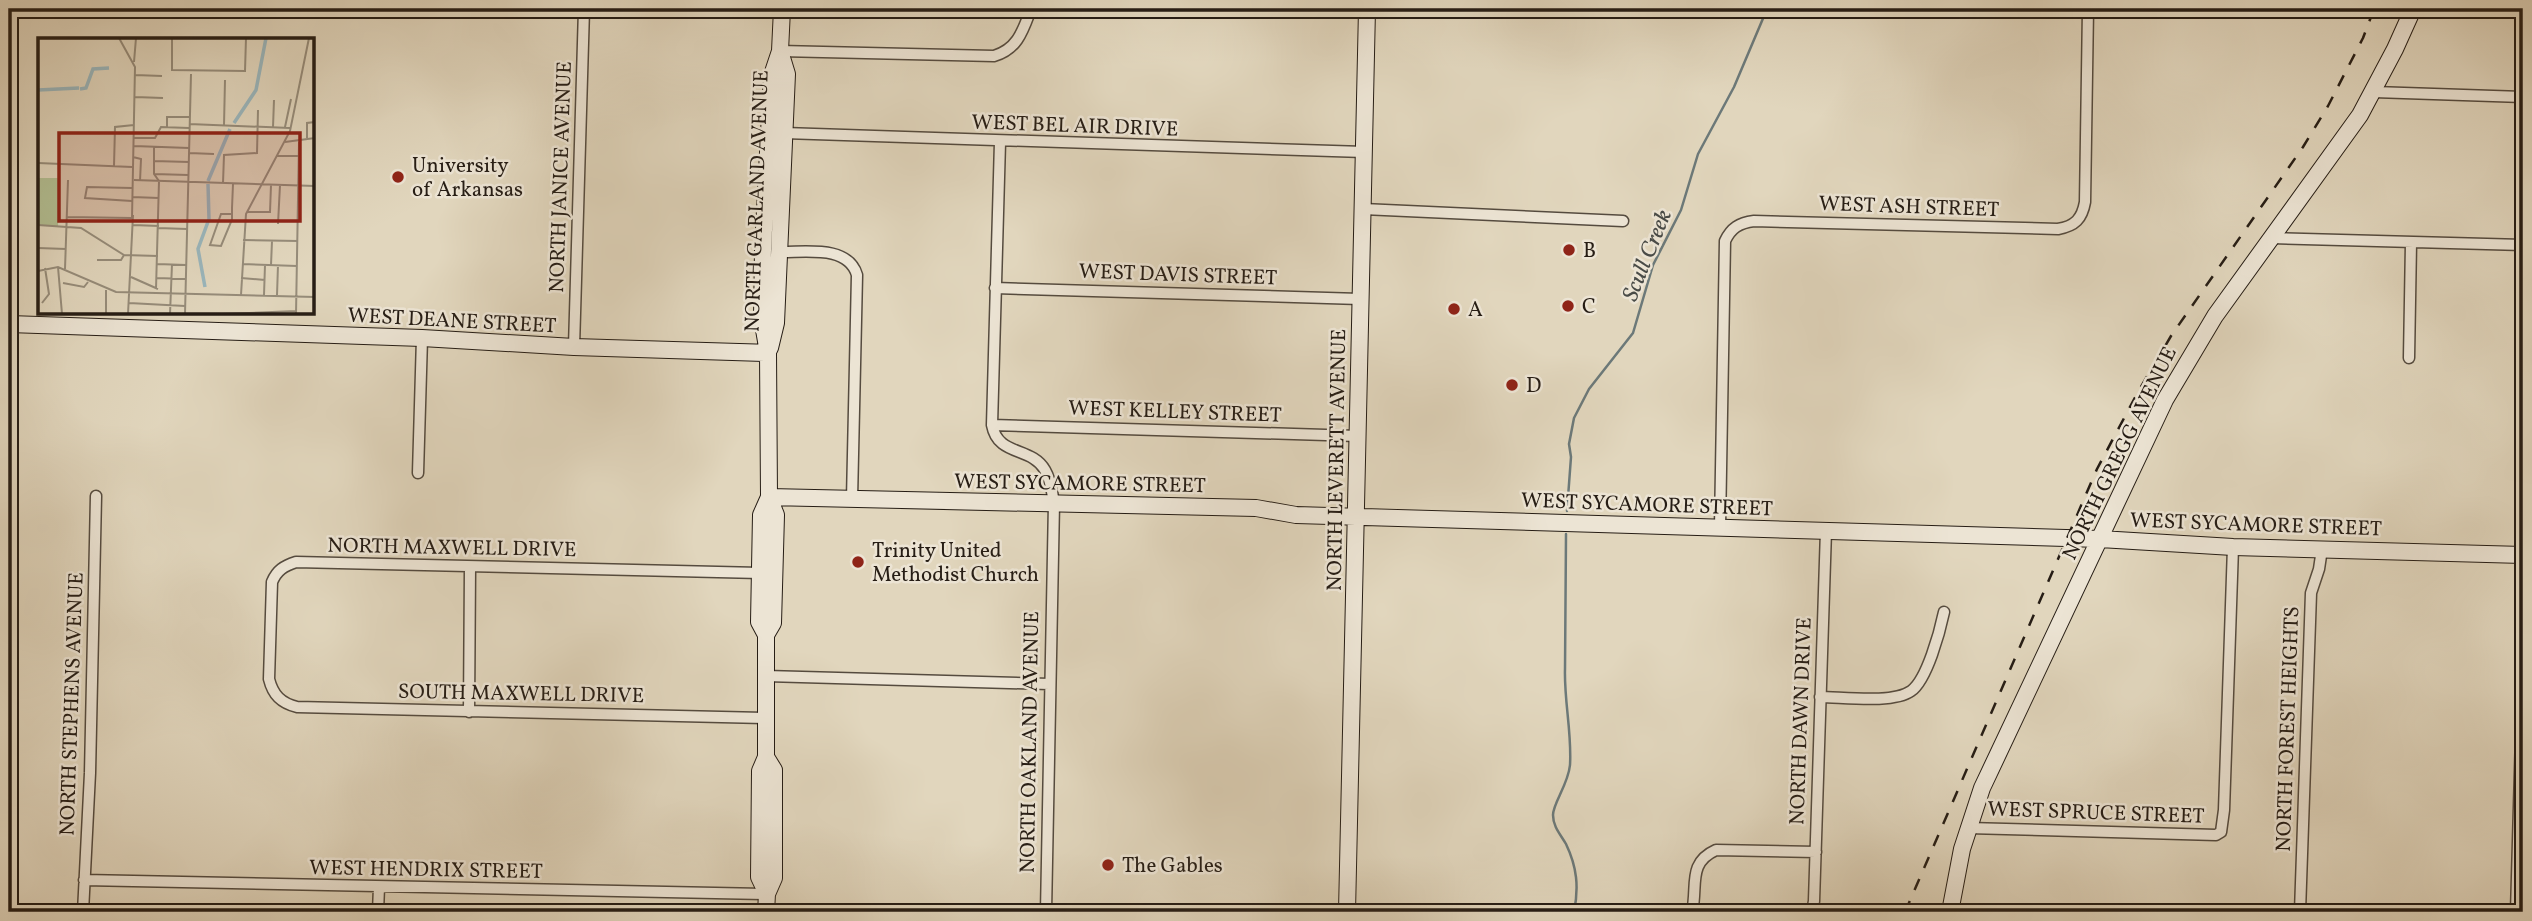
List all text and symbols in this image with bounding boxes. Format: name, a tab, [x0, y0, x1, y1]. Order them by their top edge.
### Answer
inset map	[38, 38, 315, 315]
street label: NORTH JANICE AVENUE	[543, 61, 580, 293]
street label: NORTH GARLAND AVENUE	[738, 70, 777, 333]
street label: WEST BEL AIR DRIVE	[971, 108, 1179, 145]
place label: University of Arkansas	[412, 152, 523, 205]
marker: University of Arkansas	[390, 169, 406, 185]
street label: WEST ASH STREET	[1818, 190, 2000, 225]
water label: Scull Creek	[1615, 205, 1681, 306]
place label: B	[1583, 237, 1596, 266]
marker: B	[1561, 242, 1577, 258]
street label: WEST DAVIS STREET	[1078, 258, 1278, 293]
place label: C	[1582, 293, 1596, 322]
place label: A	[1468, 296, 1483, 325]
marker: C	[1560, 298, 1576, 314]
marker: A	[1446, 301, 1462, 317]
street label: WEST DEANE STREET	[347, 302, 557, 341]
street label: NORTH LEVERETT AVENUE	[1321, 329, 1354, 591]
street label: NORTH GREGG AVENUE	[2056, 342, 2185, 565]
place label: D	[1526, 372, 1541, 401]
marker: D	[1504, 377, 1520, 393]
street label: WEST KELLEY STREET	[1068, 394, 1282, 431]
street label: WEST SYCAMORE STREET	[954, 468, 1206, 501]
street label: WEST SYCAMORE STREET	[1521, 487, 1773, 524]
street label: WEST SYCAMORE STREET	[2130, 507, 2382, 544]
street label: NORTH MAXWELL DRIVE	[327, 532, 577, 565]
place label: Trinity United Methodist Church	[872, 537, 1039, 590]
marker: Trinity United Methodist Church	[850, 554, 866, 570]
street label: NORTH STEPHENS AVENUE	[53, 572, 92, 836]
street label: NORTH FOREST HEIGHTS	[2270, 606, 2307, 852]
street label: NORTH OAKLAND AVENUE	[1014, 611, 1047, 873]
street label: NORTH DAWN DRIVE	[1783, 617, 1820, 825]
street label: SOUTH MAXWELL DRIVE	[398, 678, 644, 711]
street label: WEST SPRUCE STREET	[1987, 795, 2205, 832]
place label: The Gables	[1122, 852, 1223, 881]
street label: WEST HENDRIX STREET	[309, 854, 543, 887]
marker: The Gables	[1100, 857, 1116, 873]

